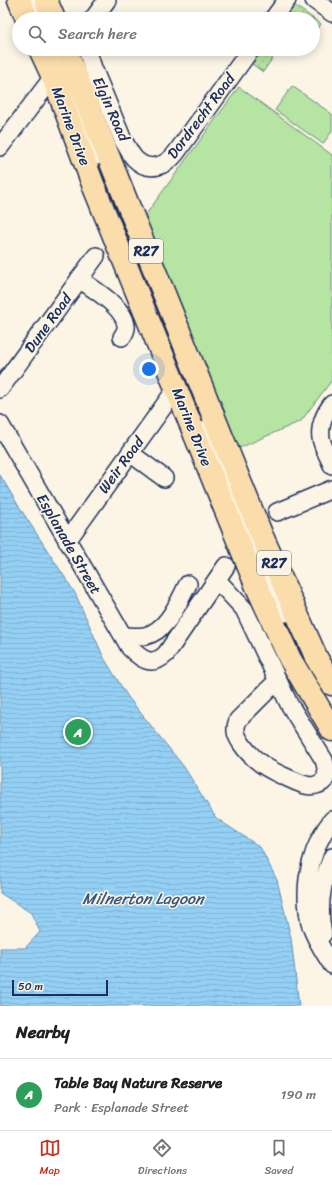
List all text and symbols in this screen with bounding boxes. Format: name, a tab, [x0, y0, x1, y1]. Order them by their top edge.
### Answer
search box	[12, 12, 320, 56]
text: Search here	[58, 21, 137, 47]
icon: search	[26, 23, 48, 45]
street label: Dordrecht Road	[160, 67, 243, 164]
street label: Elgin Road	[85, 72, 137, 147]
street label: Marine Drive	[44, 82, 98, 170]
road number: R27	[129, 239, 163, 263]
street label: Dune Road	[17, 287, 79, 358]
your location	[139, 359, 159, 379]
street label: Marine Drive	[164, 384, 220, 471]
street label: Weir Road	[91, 430, 151, 499]
street label: Esplanade Street	[29, 488, 109, 600]
road number: R27	[257, 551, 291, 575]
pin: A	[65, 717, 91, 747]
water label: Milnerton Lagoon	[82, 884, 206, 913]
text: 50 m	[18, 977, 43, 996]
scale bar	[12, 978, 108, 997]
text: Nearby	[16, 1017, 70, 1047]
text: Table Bay Nature Reserve	[54, 1070, 222, 1096]
text: A	[25, 1083, 33, 1106]
text: 190 m	[281, 1083, 316, 1106]
text: Park · Esplanade Street	[54, 1096, 189, 1119]
tab: Map	[39, 1137, 61, 1180]
tab: Directions	[138, 1137, 187, 1180]
tab: Saved	[264, 1137, 293, 1180]

